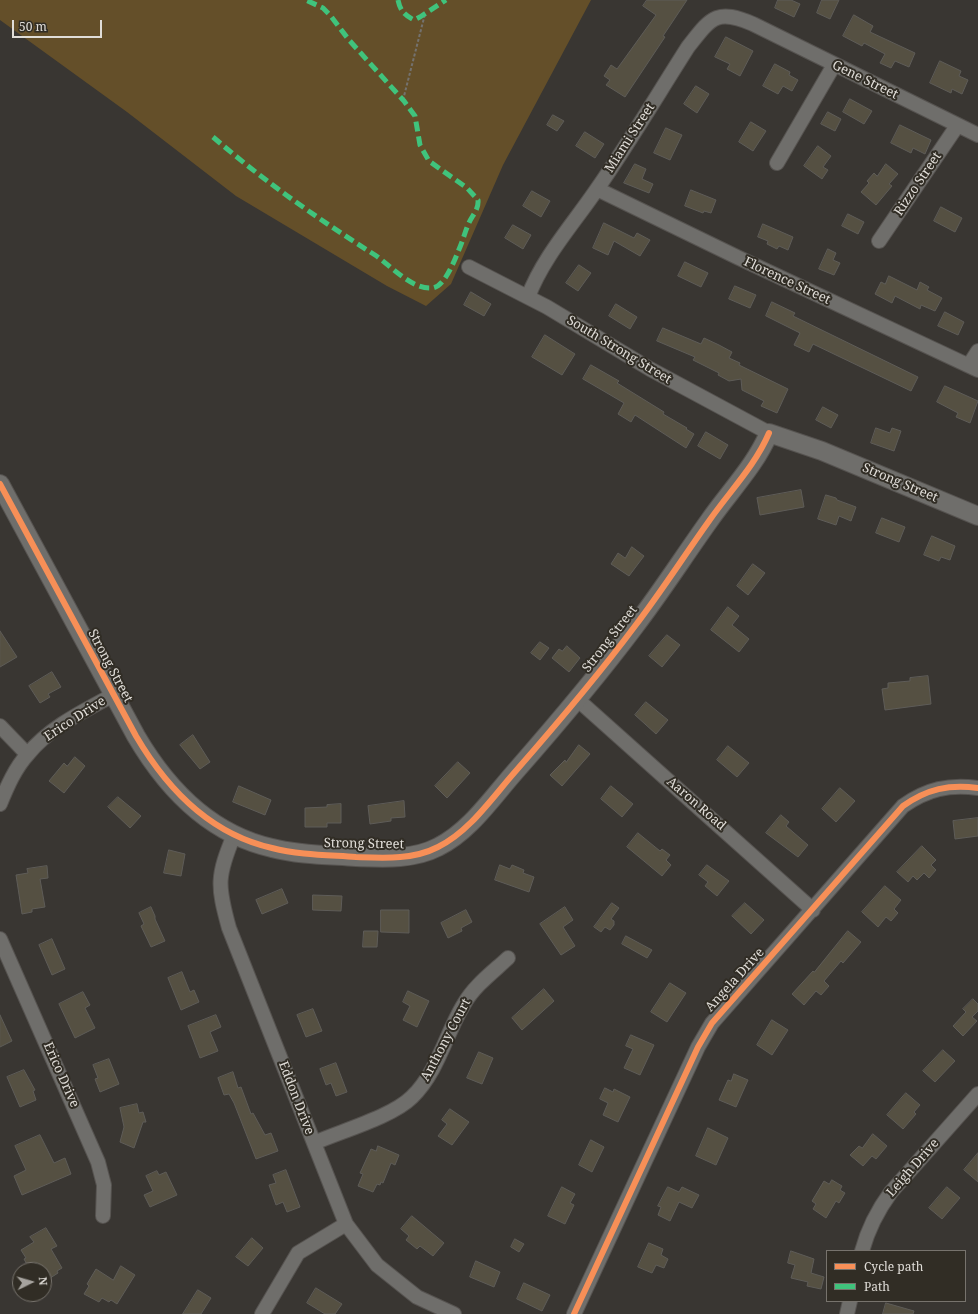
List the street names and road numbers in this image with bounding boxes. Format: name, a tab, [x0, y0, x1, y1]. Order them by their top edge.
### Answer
street label: Gene Street	[830, 57, 900, 103]
street label: Miami Street	[602, 100, 658, 176]
street label: Rizzo Street	[891, 149, 945, 219]
street label: Florence Street	[741, 254, 833, 308]
street label: South Strong Street	[564, 313, 674, 387]
street label: Strong Street	[860, 460, 940, 506]
street label: Strong Street	[579, 603, 641, 675]
street label: Strong Street	[84, 627, 136, 705]
street label: Erico Drive	[41, 693, 109, 745]
street label: Aaron Road	[663, 774, 729, 834]
street label: Strong Street	[324, 836, 404, 852]
street label: Angela Drive	[702, 945, 768, 1015]
street label: Anthony Court	[418, 996, 474, 1084]
street label: Erico Drive	[40, 1040, 82, 1110]
street label: Eddon Drive	[275, 1059, 317, 1137]
street label: Leigh Drive	[883, 1136, 943, 1200]

